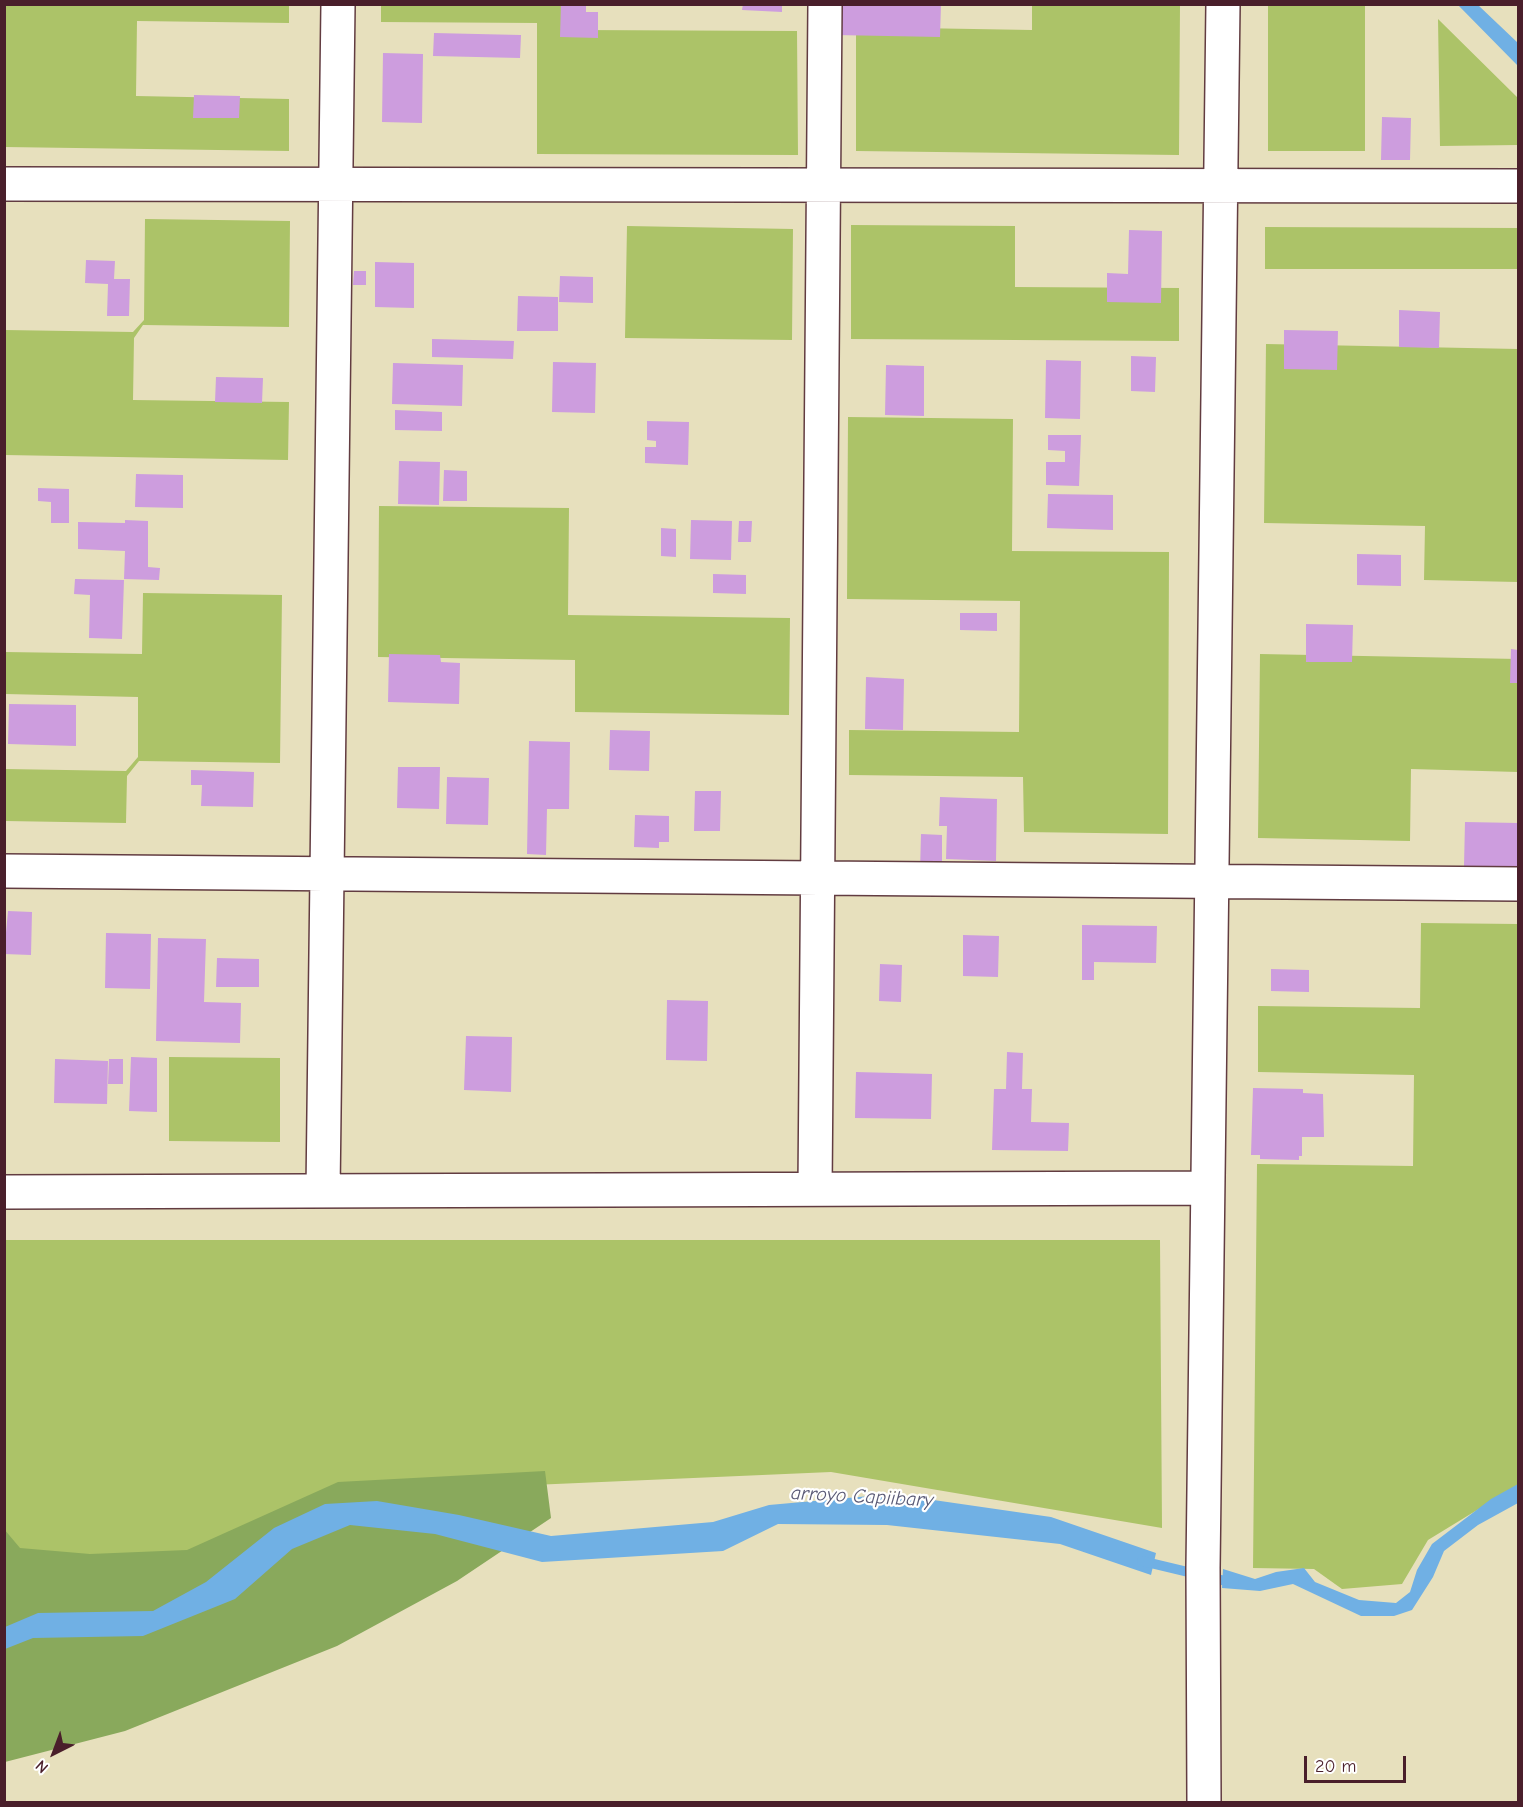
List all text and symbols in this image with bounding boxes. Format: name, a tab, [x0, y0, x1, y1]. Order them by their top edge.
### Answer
water label: arroyo Capiibary	[790, 1481, 934, 1513]
north arrow	[24, 1723, 84, 1783]
scale bar	[1307, 1744, 1409, 1782]
text: N	[32, 1756, 52, 1777]
text: 20 m	[1315, 1756, 1356, 1777]

